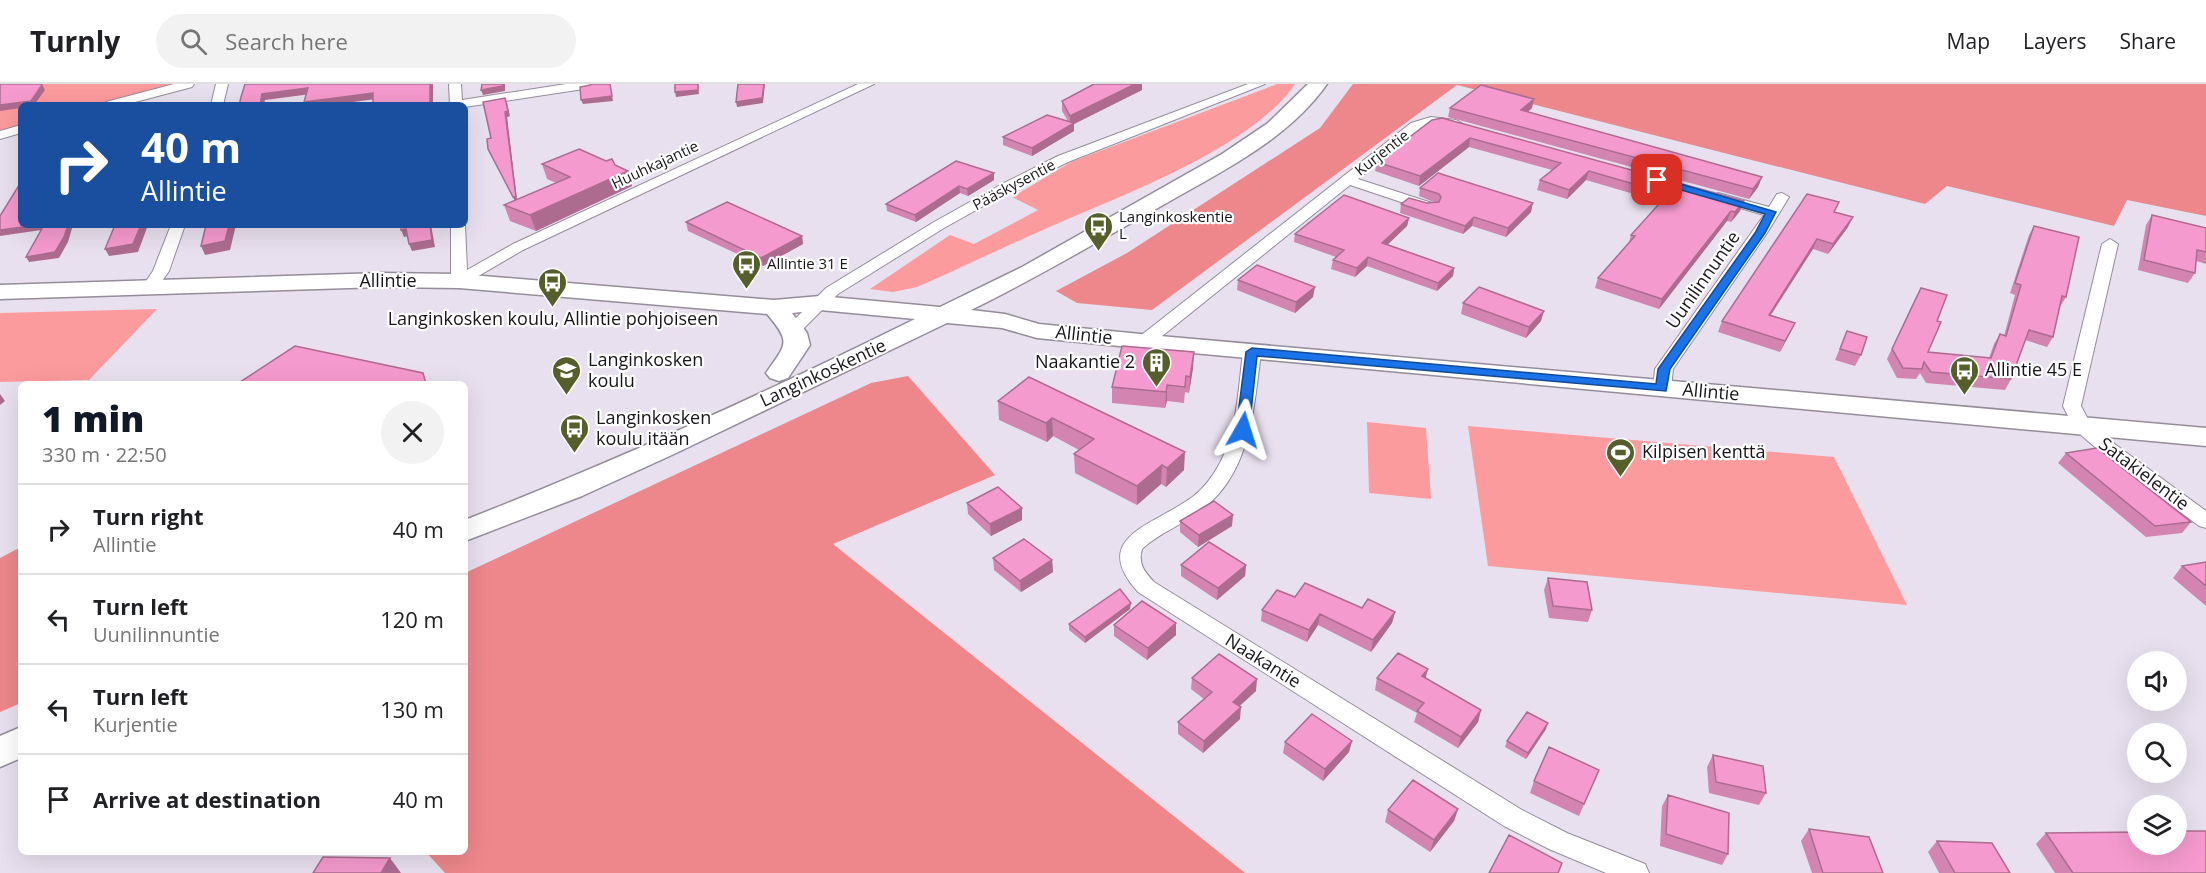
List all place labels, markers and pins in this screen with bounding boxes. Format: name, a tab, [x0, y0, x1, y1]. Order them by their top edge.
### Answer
pin	[1631, 154, 1682, 205]
place label: Langinkoskentie L	[1119, 206, 1233, 243]
bus stop icon: Langinkoskentie L	[1082, 210, 1114, 252]
bus stop icon: Allintie 31 E	[730, 248, 762, 290]
place label: Allintie 31 E	[767, 253, 848, 273]
bus stop icon: Langinkosken koulu, Allintie pohjoiseen	[537, 266, 569, 308]
place label: Langinkosken koulu, Allintie pohjoiseen	[388, 306, 718, 330]
building icon: Naakantie 2	[1140, 346, 1172, 388]
place label: Langinkosken koulu	[588, 347, 703, 392]
place label: Naakantie 2	[1035, 349, 1135, 373]
school or university icon: Langinkosken koulu	[551, 354, 583, 396]
bus stop icon: Allintie 45 E	[1948, 354, 1980, 396]
place label: Allintie 45 E	[1985, 357, 2082, 381]
place label: Langinkosken koulu itään	[596, 405, 711, 450]
bus stop icon: Langinkosken koulu itään	[559, 412, 591, 454]
sports icon: Kilpisen kenttä	[1605, 436, 1637, 478]
place label: Kilpisen kenttä	[1642, 439, 1766, 463]

